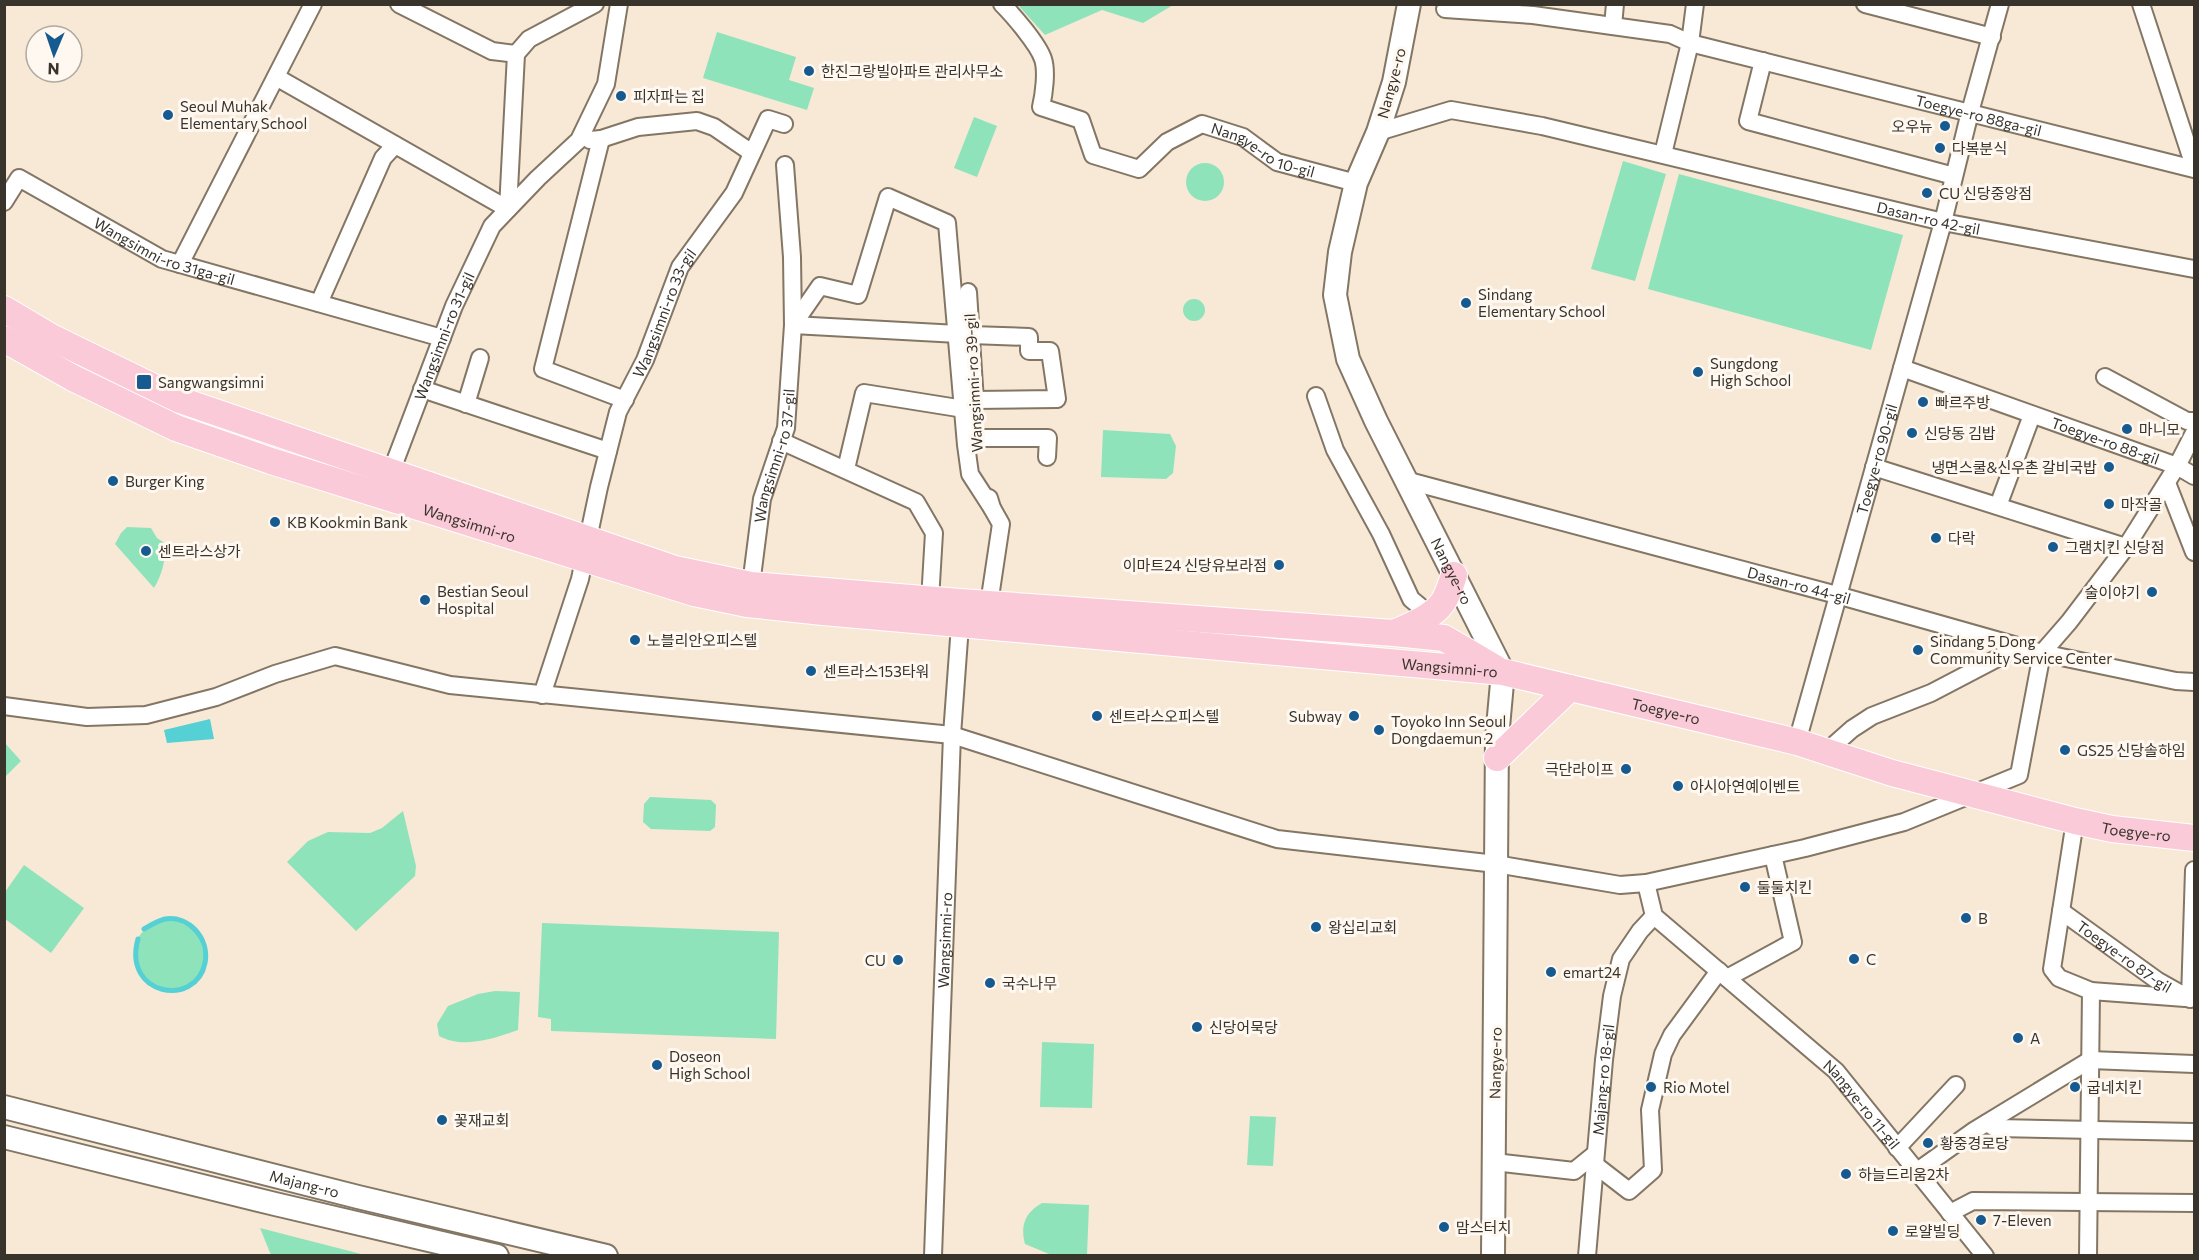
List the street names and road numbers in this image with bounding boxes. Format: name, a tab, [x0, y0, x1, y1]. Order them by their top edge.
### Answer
street label: Nangye-ro	[1373, 46, 1409, 120]
street label: Toegye-ro 88ga-gil	[1914, 91, 2043, 140]
street label: Nangye-ro 10-gil	[1209, 119, 1317, 181]
street label: Dasan-ro 42-gil	[1875, 197, 1982, 238]
street label: Wangsimni-ro 31ga-gil	[91, 213, 237, 288]
street label: Wangsimni-ro 33-gil	[629, 245, 700, 380]
street label: Wangsimni-ro 31-gil	[410, 269, 478, 402]
street label: Wangsimni-ro 39-gil	[960, 313, 986, 453]
street label: Wangsimni-ro 37-gil	[750, 388, 798, 524]
street label: Toegye-ro 90-gil	[1852, 402, 1901, 516]
street label: Toegye-ro 88-gil	[2049, 413, 2162, 468]
street label: Wangsimni-ro	[421, 500, 518, 546]
street label: Nangye-ro	[1428, 535, 1476, 607]
street label: Dasan-ro 44-gil	[1746, 563, 1853, 607]
street label: Wangsimni-ro	[1401, 654, 1498, 680]
street label: Toegye-ro	[1630, 694, 1702, 728]
street label: Toegye-ro	[2100, 818, 2172, 844]
street label: Wangsimni-ro	[934, 892, 955, 989]
street label: Toegye-ro 87-gil	[2074, 917, 2175, 996]
street label: Majang-ro 18-gil	[1588, 1023, 1617, 1136]
street label: Nangye-ro	[1485, 1027, 1505, 1099]
street label: Nangye-ro 11-gil	[1820, 1056, 1904, 1152]
street label: Majang-ro	[268, 1166, 341, 1201]

